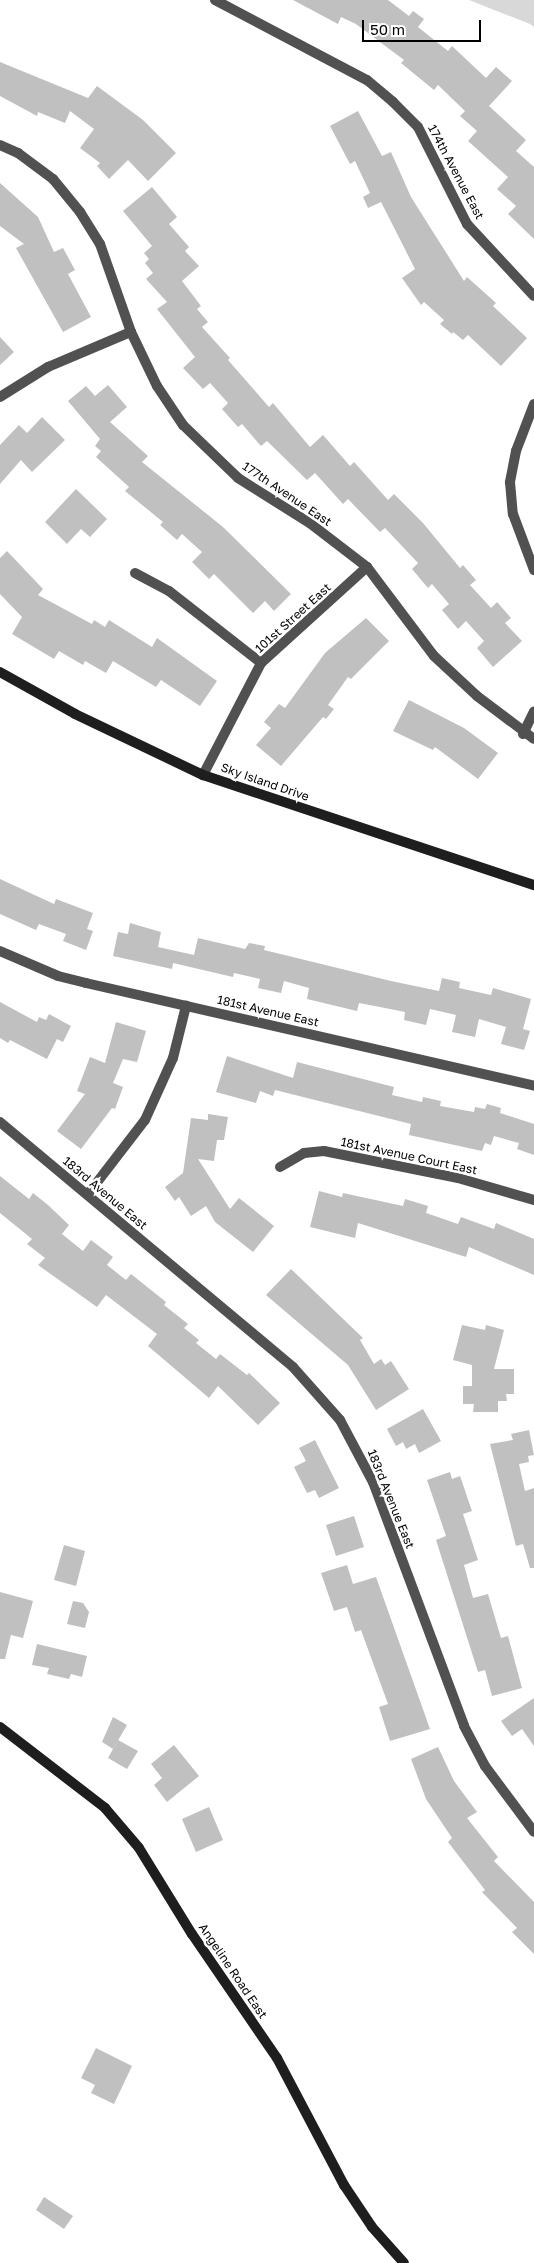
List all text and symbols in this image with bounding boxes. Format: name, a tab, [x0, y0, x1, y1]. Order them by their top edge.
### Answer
scale bar	[364, 10, 483, 42]
text: 50 m	[370, 20, 405, 38]
street label: 174th Avenue East	[425, 122, 487, 222]
street label: 177th Avenue East	[240, 459, 334, 529]
street label: 101st Street East	[252, 580, 334, 656]
street label: Sky Island Drive	[219, 760, 311, 804]
street label: 181st Avenue East	[216, 992, 320, 1030]
street label: 181st Avenue Court East	[340, 1135, 478, 1177]
street label: 183rd Avenue East	[60, 1154, 150, 1232]
street label: 183rd Avenue East	[365, 1447, 417, 1551]
street label: Angeline Road East	[196, 1921, 270, 2021]

